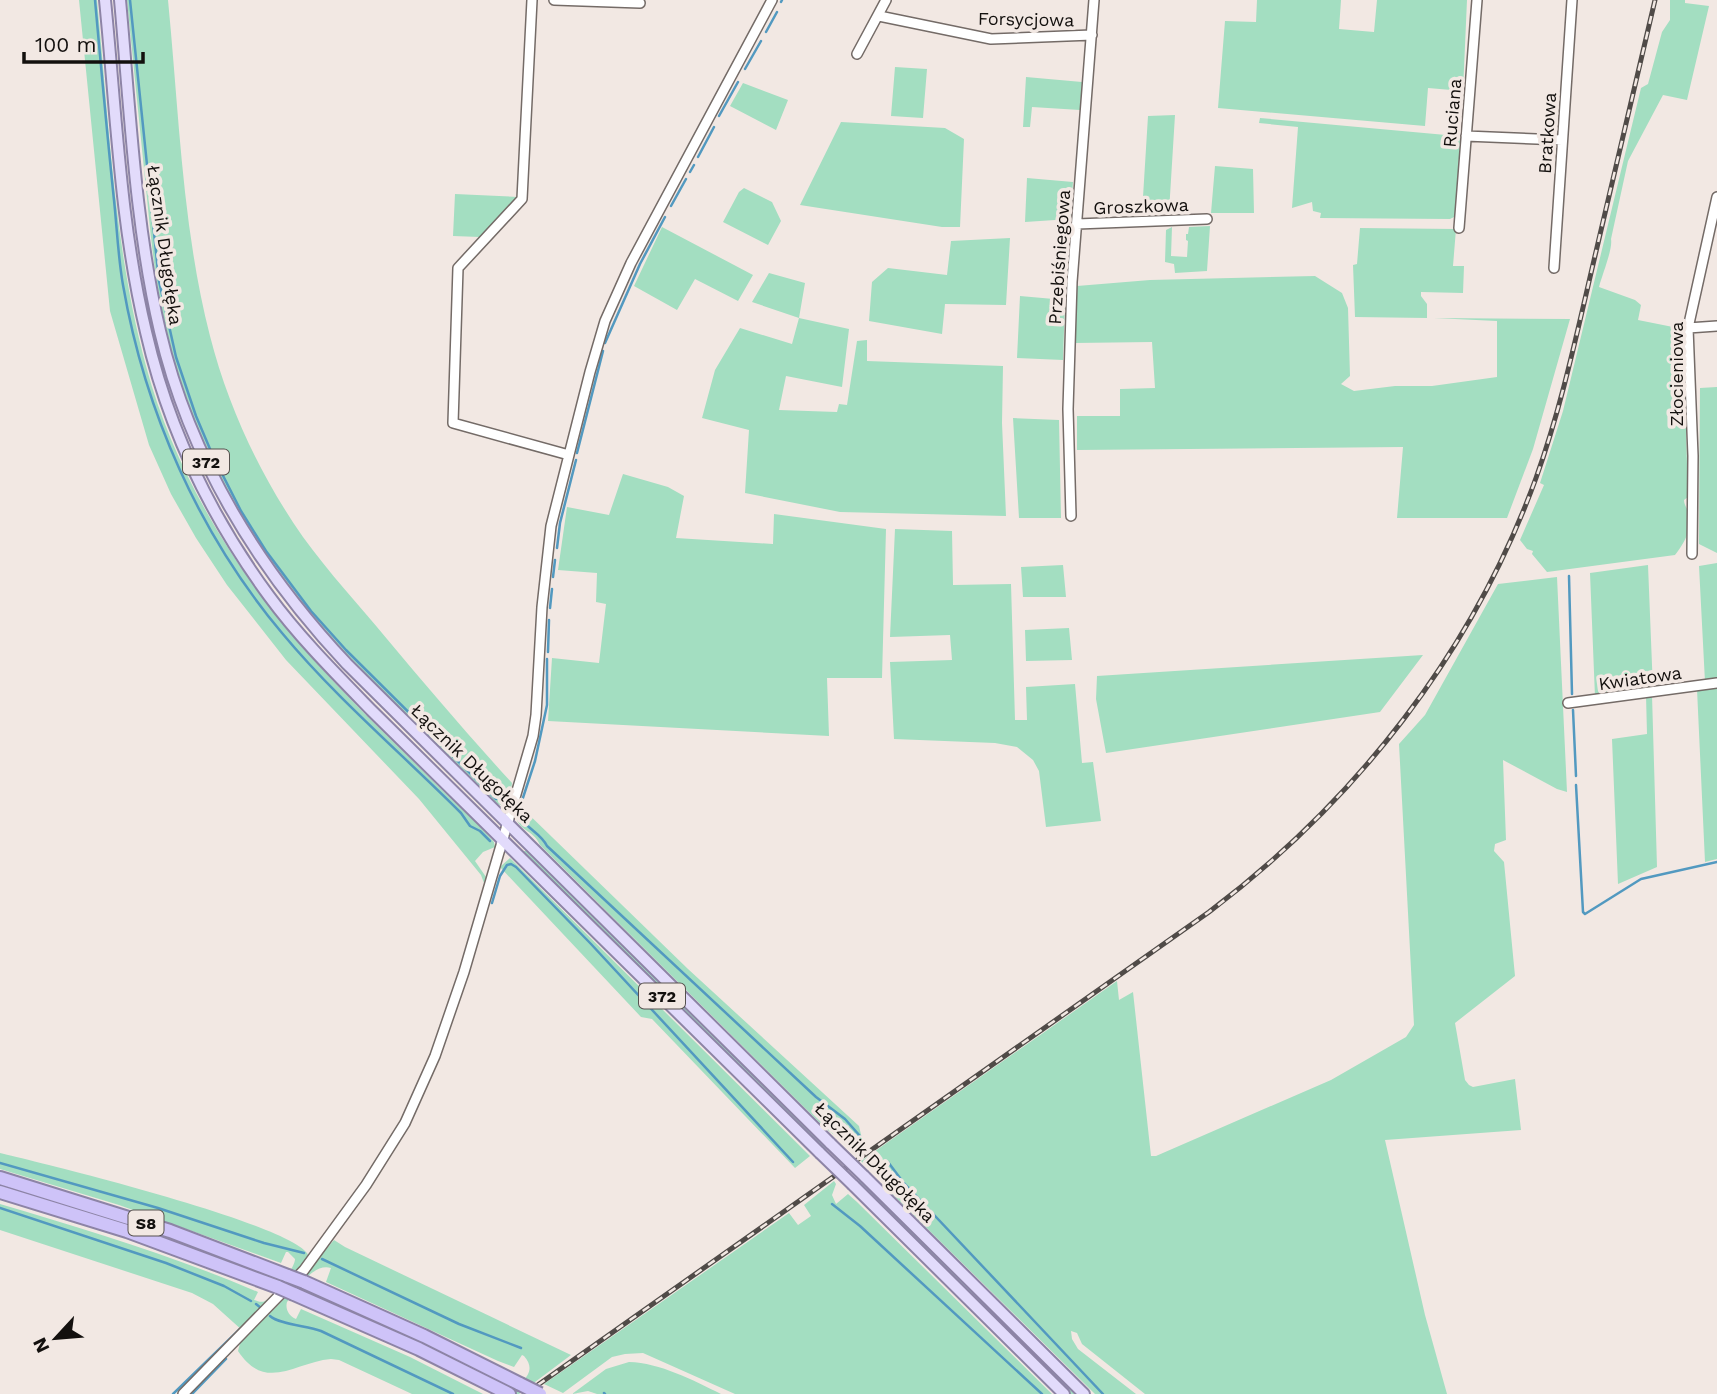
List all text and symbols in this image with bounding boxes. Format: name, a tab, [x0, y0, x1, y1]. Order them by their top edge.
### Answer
street label: Forsycjowa	[978, 8, 1074, 30]
scale bar	[24, 21, 144, 65]
text: 100 m	[35, 32, 97, 57]
street label: Ruciana	[1439, 78, 1465, 148]
street label: Bratkowa	[1534, 92, 1560, 174]
street label: Łącznik Długołęka	[143, 164, 187, 326]
street label: Przebiśniegowa	[1044, 189, 1074, 325]
street label: Groszkowa	[1093, 194, 1189, 218]
street label: Złocieniowa	[1666, 322, 1687, 426]
road number: 372	[183, 449, 229, 475]
street label: Kwiatowa	[1597, 662, 1683, 694]
street label: Łącznik Długołęka	[407, 699, 537, 827]
road number: 372	[639, 984, 685, 1008]
street label: Łącznik Długołęka	[810, 1097, 940, 1227]
road number: S8	[128, 1210, 164, 1236]
north arrow	[21, 1303, 91, 1373]
text: N	[28, 1334, 55, 1357]

